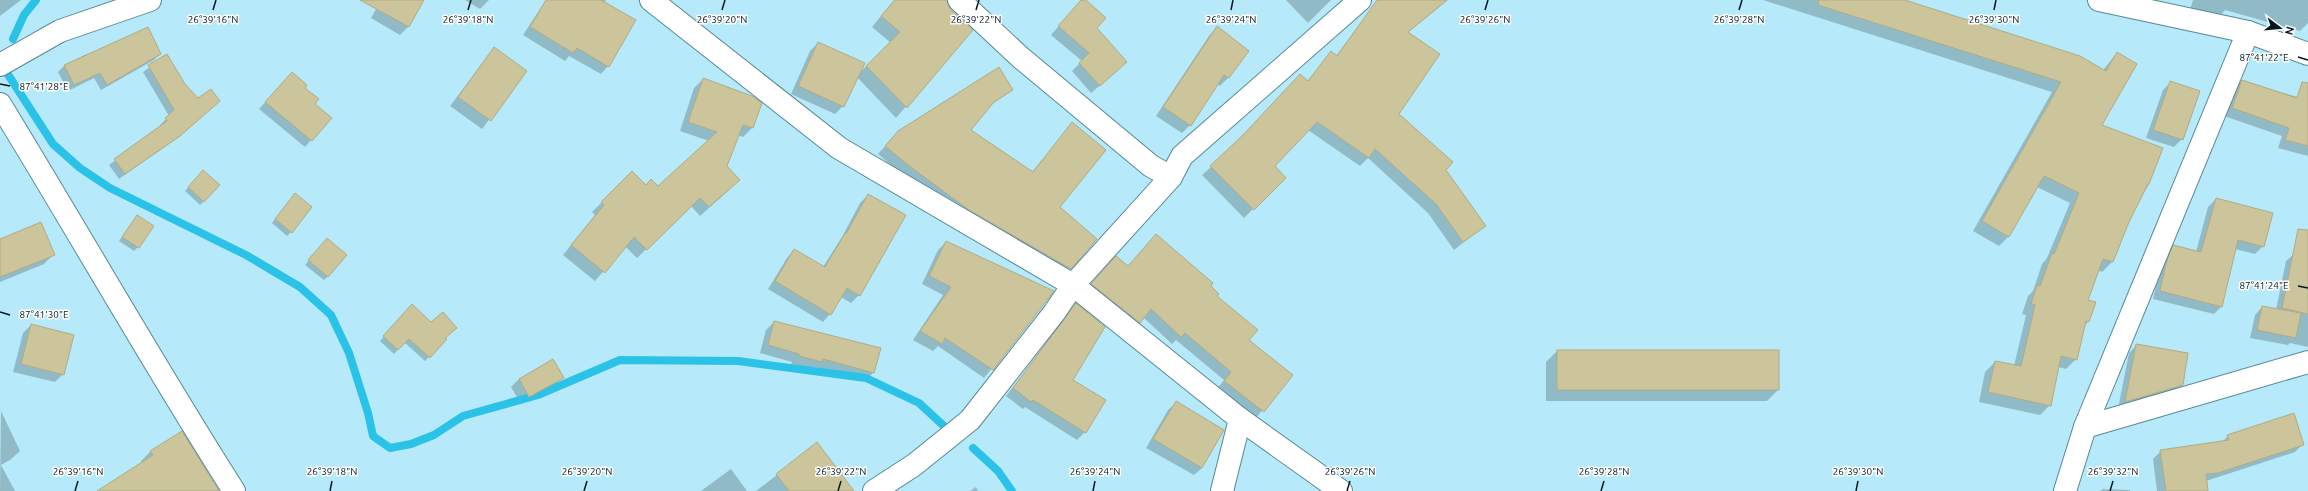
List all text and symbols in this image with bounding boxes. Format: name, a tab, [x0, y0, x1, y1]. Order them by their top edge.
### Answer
north arrow	[2260, 8, 2300, 48]
text: 26°39'16"N	[188, 14, 238, 25]
text: 26°39'18"N	[443, 14, 493, 25]
text: 26°39'20"N	[697, 14, 747, 25]
text: 26°39'22"N	[951, 14, 1001, 25]
text: 26°39'24"N	[1206, 14, 1256, 25]
text: 26°39'26"N	[1460, 14, 1510, 25]
text: 26°39'28"N	[1714, 14, 1764, 25]
text: 26°39'30"N	[1969, 14, 2019, 25]
text: N	[2283, 25, 2297, 36]
text: 87°41'22"E	[2239, 52, 2289, 63]
text: 87°41'28"E	[19, 81, 69, 92]
text: 87°41'24"E	[2239, 280, 2289, 291]
text: 87°41'30"E	[19, 309, 69, 320]
text: 26°39'16"N	[53, 466, 103, 477]
text: 26°39'18"N	[307, 466, 357, 477]
text: 26°39'20"N	[562, 466, 612, 477]
text: 26°39'22"N	[816, 466, 866, 477]
text: 26°39'24"N	[1070, 466, 1120, 477]
text: 26°39'26"N	[1325, 466, 1375, 477]
text: 26°39'28"N	[1579, 466, 1629, 477]
text: 26°39'30"N	[1833, 466, 1883, 477]
text: 26°39'32"N	[2088, 466, 2138, 477]

